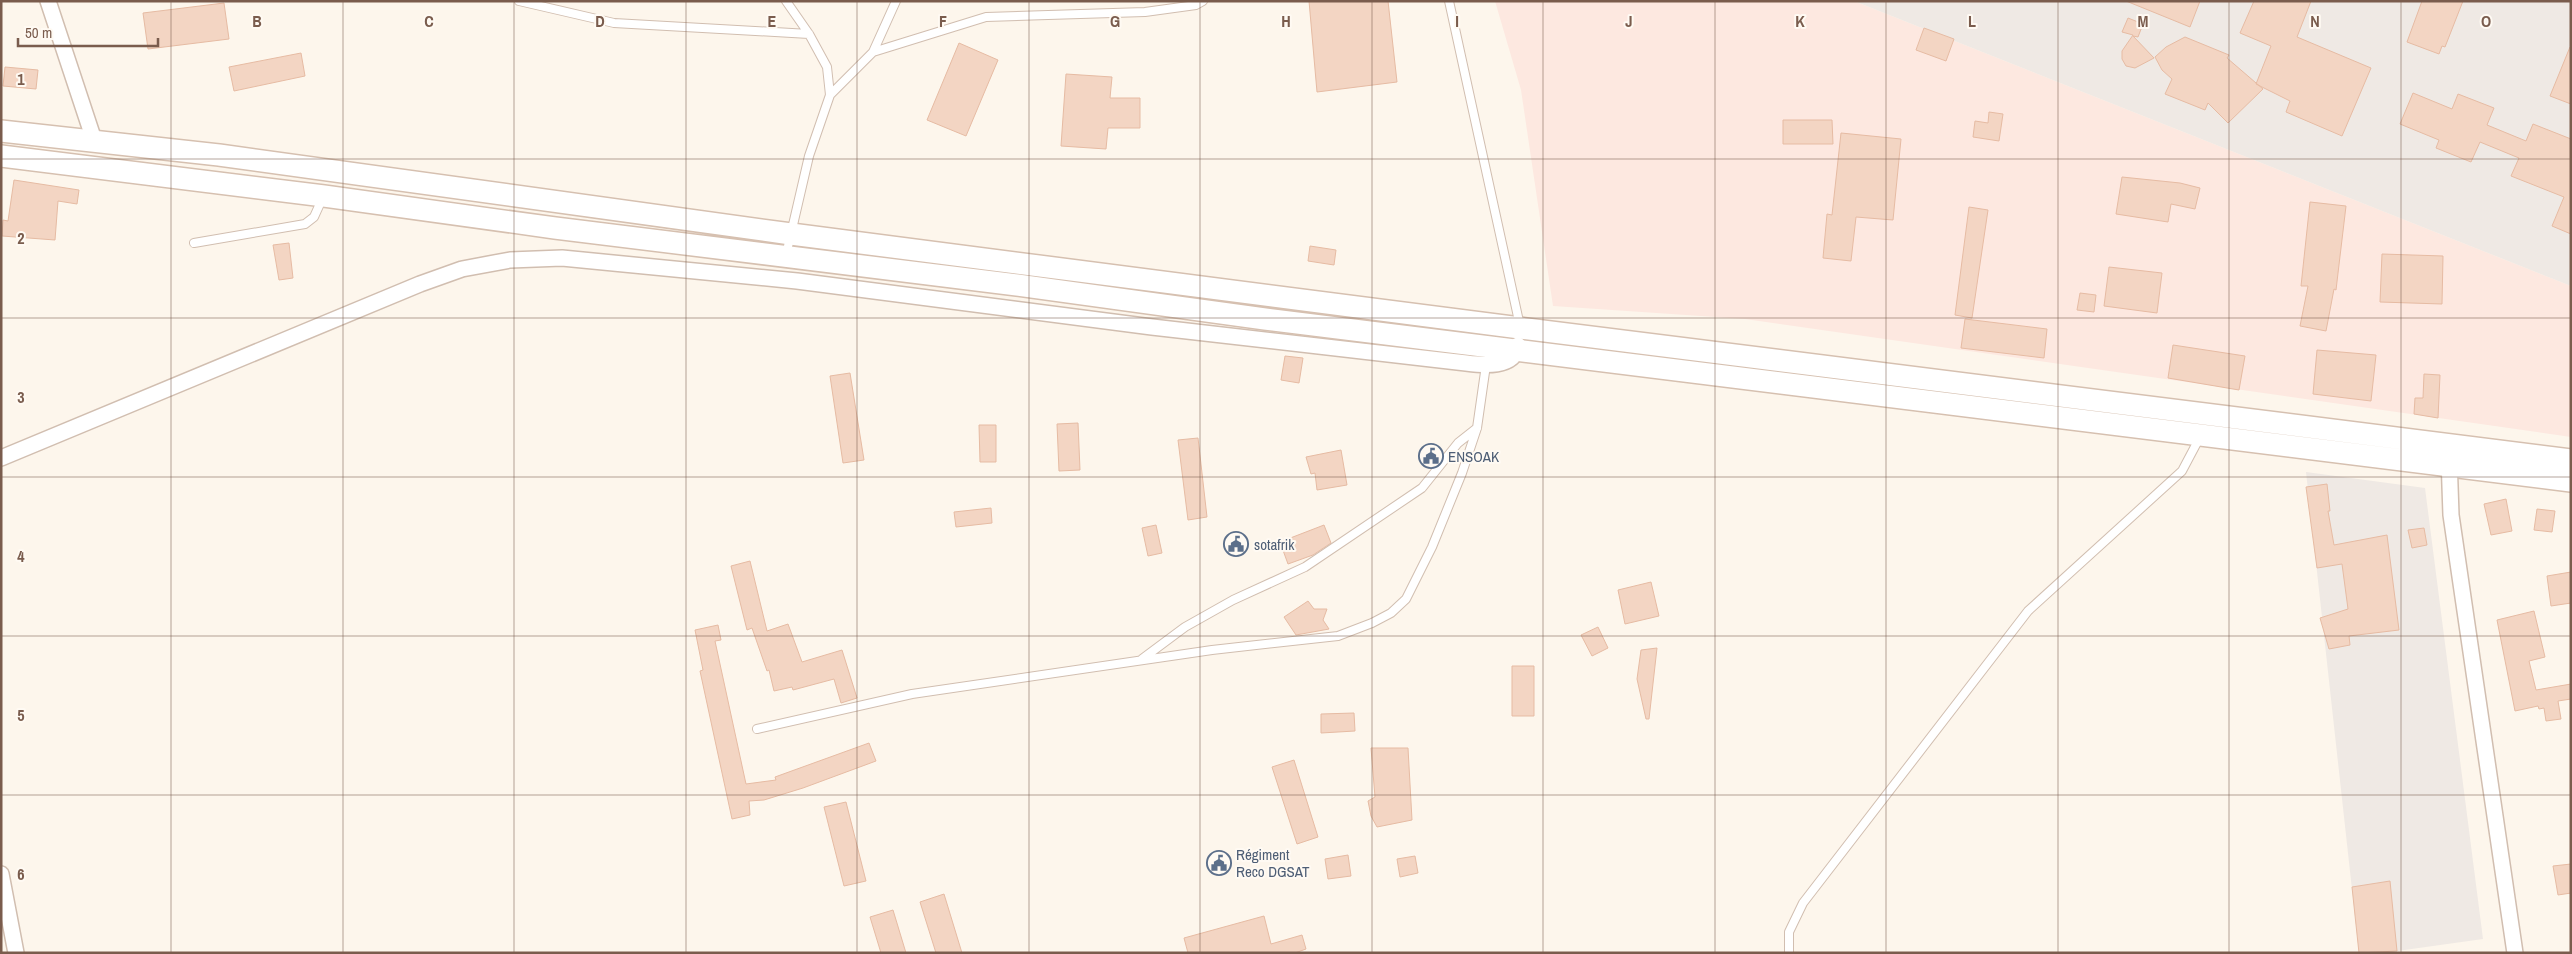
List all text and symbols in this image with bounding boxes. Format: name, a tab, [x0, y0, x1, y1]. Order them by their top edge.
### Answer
text: B	[252, 10, 262, 32]
text: C	[424, 10, 434, 32]
text: D	[595, 10, 605, 32]
text: E	[768, 10, 777, 32]
text: F	[939, 10, 947, 32]
text: G	[1110, 10, 1120, 32]
text: H	[1281, 10, 1291, 32]
text: I	[1455, 10, 1459, 32]
text: J	[1625, 10, 1633, 32]
text: K	[1795, 10, 1805, 32]
text: L	[1968, 10, 1976, 32]
text: M	[2138, 10, 2149, 32]
text: N	[2310, 10, 2320, 32]
text: O	[2481, 10, 2491, 32]
scale bar	[18, 15, 158, 47]
text: 50 m	[25, 22, 52, 43]
text: 1	[17, 68, 25, 90]
text: 2	[17, 227, 25, 249]
text: 3	[17, 386, 25, 408]
public building icon: ENSOAK	[1418, 443, 1444, 469]
place label: ENSOAK	[1448, 446, 1500, 467]
public building icon: sotafrik	[1223, 531, 1249, 557]
place label: sotafrik	[1254, 534, 1295, 555]
text: 4	[17, 545, 25, 567]
text: 5	[17, 704, 25, 726]
place label: Régiment Reco DGSAT	[1236, 844, 1310, 882]
public building icon: Régiment Reco DGSAT	[1206, 850, 1232, 876]
text: 6	[17, 863, 25, 885]

